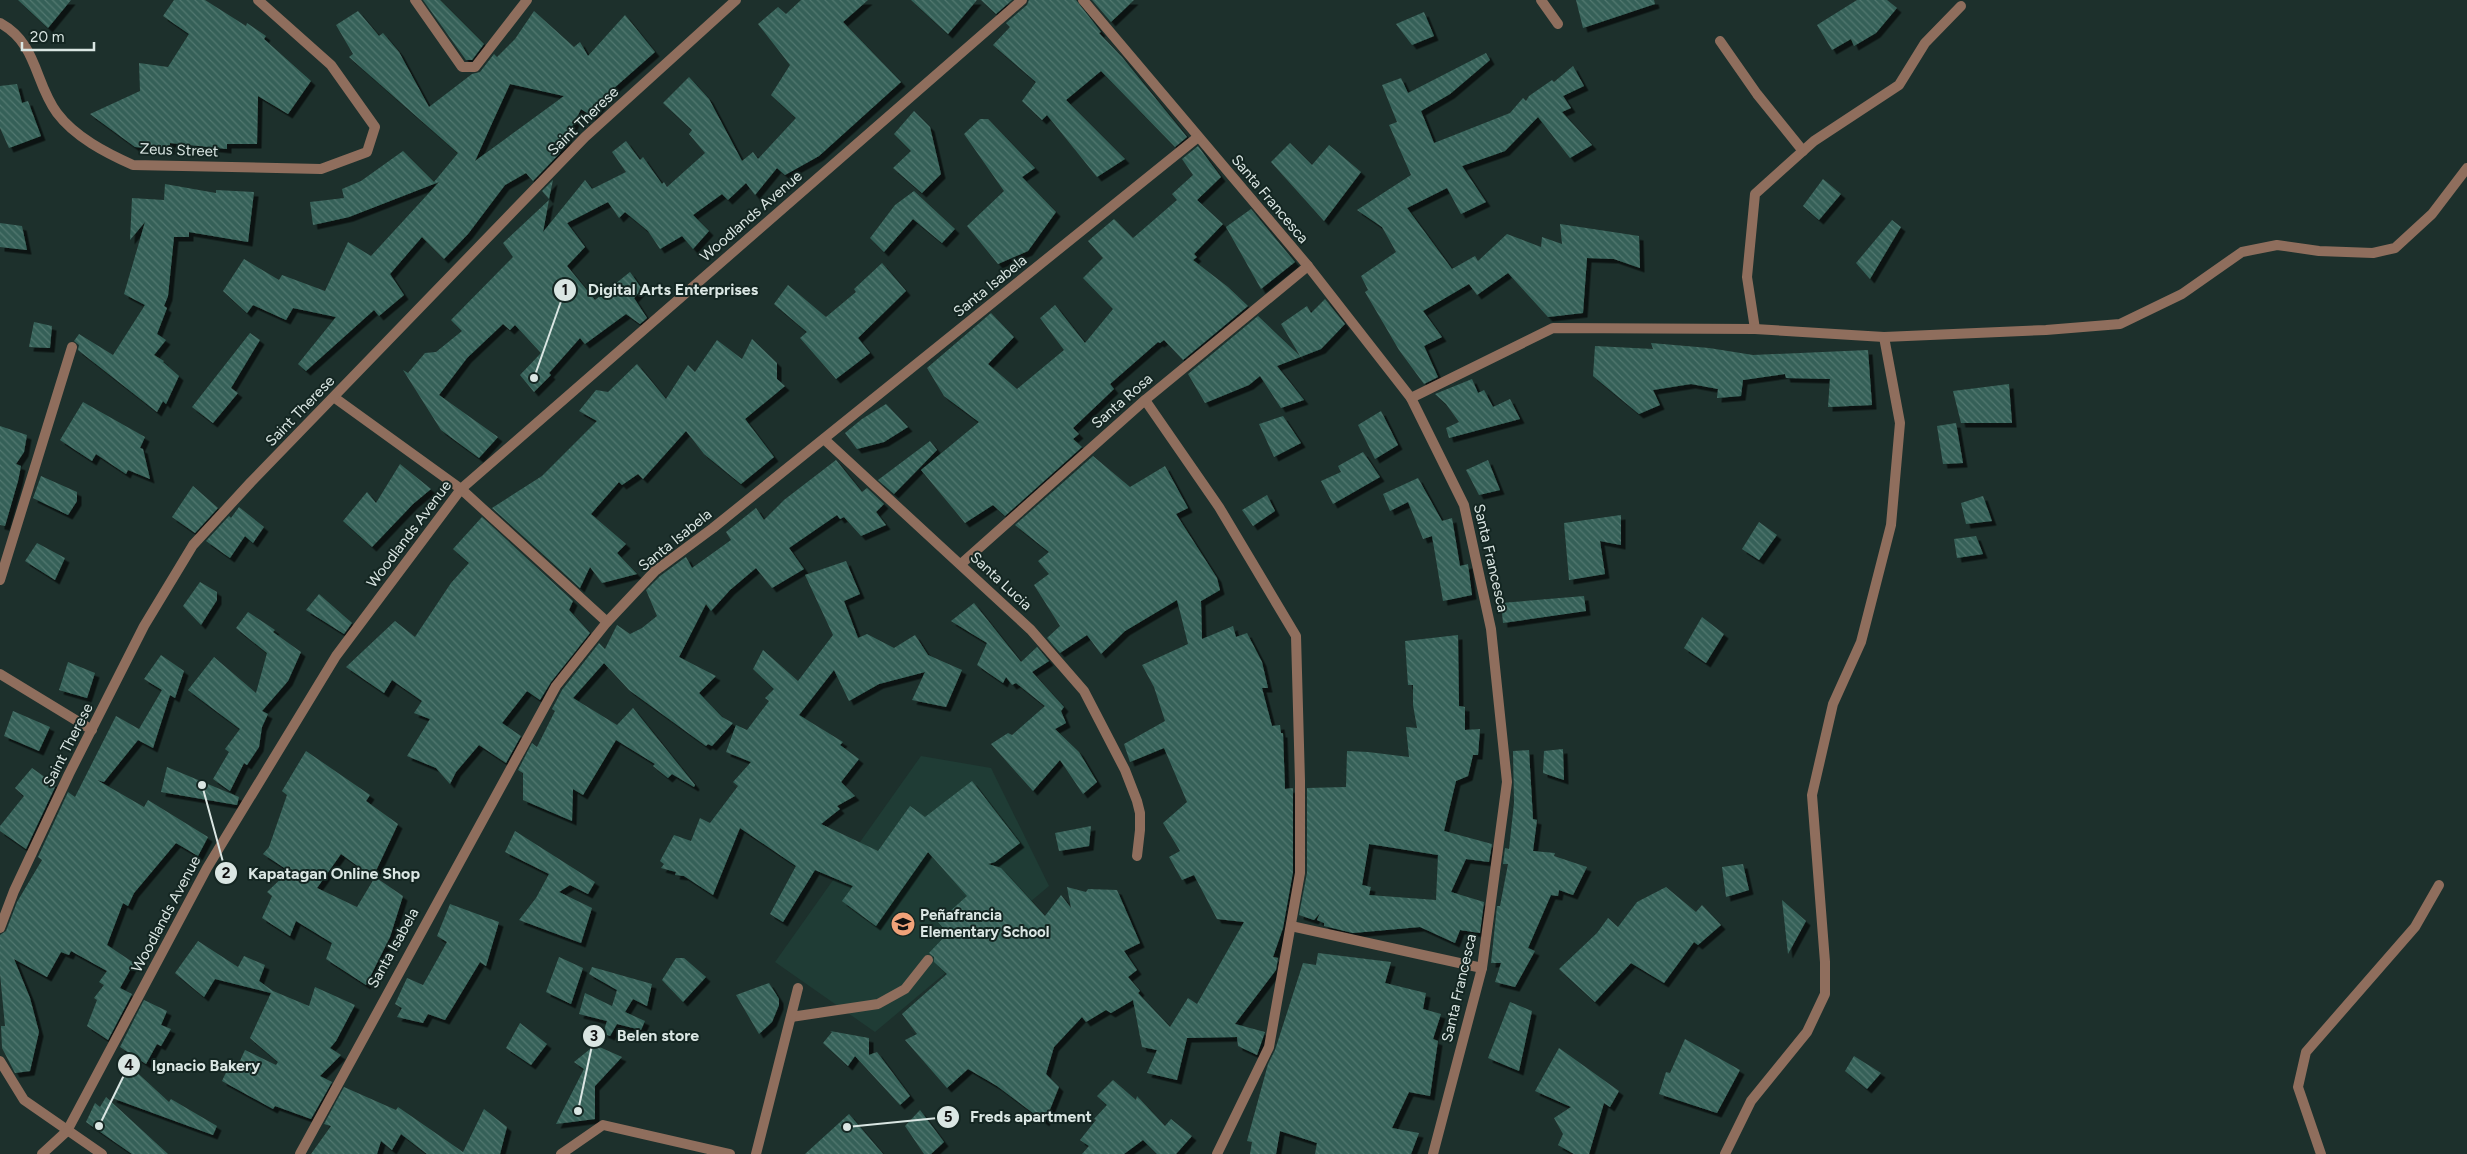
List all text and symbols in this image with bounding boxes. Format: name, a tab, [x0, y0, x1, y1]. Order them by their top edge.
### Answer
scale bar	[22, 20, 95, 52]
text: 20 m	[30, 28, 64, 46]
street label: Saint Therese	[544, 83, 622, 159]
street label: Zeus Street	[139, 140, 219, 160]
street label: Santa Francesca	[1228, 151, 1312, 247]
street label: Woodlands Avenue	[696, 167, 806, 265]
street label: Santa Isabela	[950, 251, 1030, 321]
callout: Digital Arts Enterprises	[553, 274, 768, 305]
text: Digital Arts Enterprises	[588, 280, 759, 299]
text: 1	[562, 281, 568, 299]
street label: Santa Rosa	[1088, 370, 1156, 432]
street label: Saint Therese	[262, 372, 338, 450]
street label: Woodlands Avenue	[363, 477, 455, 591]
street label: Santa Francesca	[1470, 502, 1512, 614]
street label: Santa Isabela	[635, 505, 715, 575]
street label: Santa Lucia	[966, 548, 1036, 614]
street label: Saint Therese	[39, 700, 97, 790]
street label: Woodlands Avenue	[128, 853, 204, 975]
callout: Kapatagan Online Shop	[213, 858, 430, 889]
text: 2	[222, 864, 231, 882]
text: Kapatagan Online Shop	[248, 864, 420, 883]
street label: Santa Isabela	[364, 905, 422, 991]
place label: Peñafrancia Elementary School	[920, 906, 1050, 941]
school or university icon: Peñafrancia Elementary School	[890, 911, 916, 937]
street label: Santa Francesca	[1438, 932, 1480, 1044]
callout: Belen store	[581, 1020, 709, 1051]
text: Belen store	[617, 1026, 699, 1045]
text: 3	[590, 1027, 598, 1045]
callout: Ignacio Bakery	[116, 1050, 270, 1081]
text: 4	[124, 1056, 134, 1074]
text: Ignacio Bakery	[152, 1056, 261, 1075]
callout: Freds apartment	[935, 1101, 1102, 1132]
text: Freds apartment	[970, 1107, 1092, 1126]
text: 5	[944, 1108, 953, 1126]

